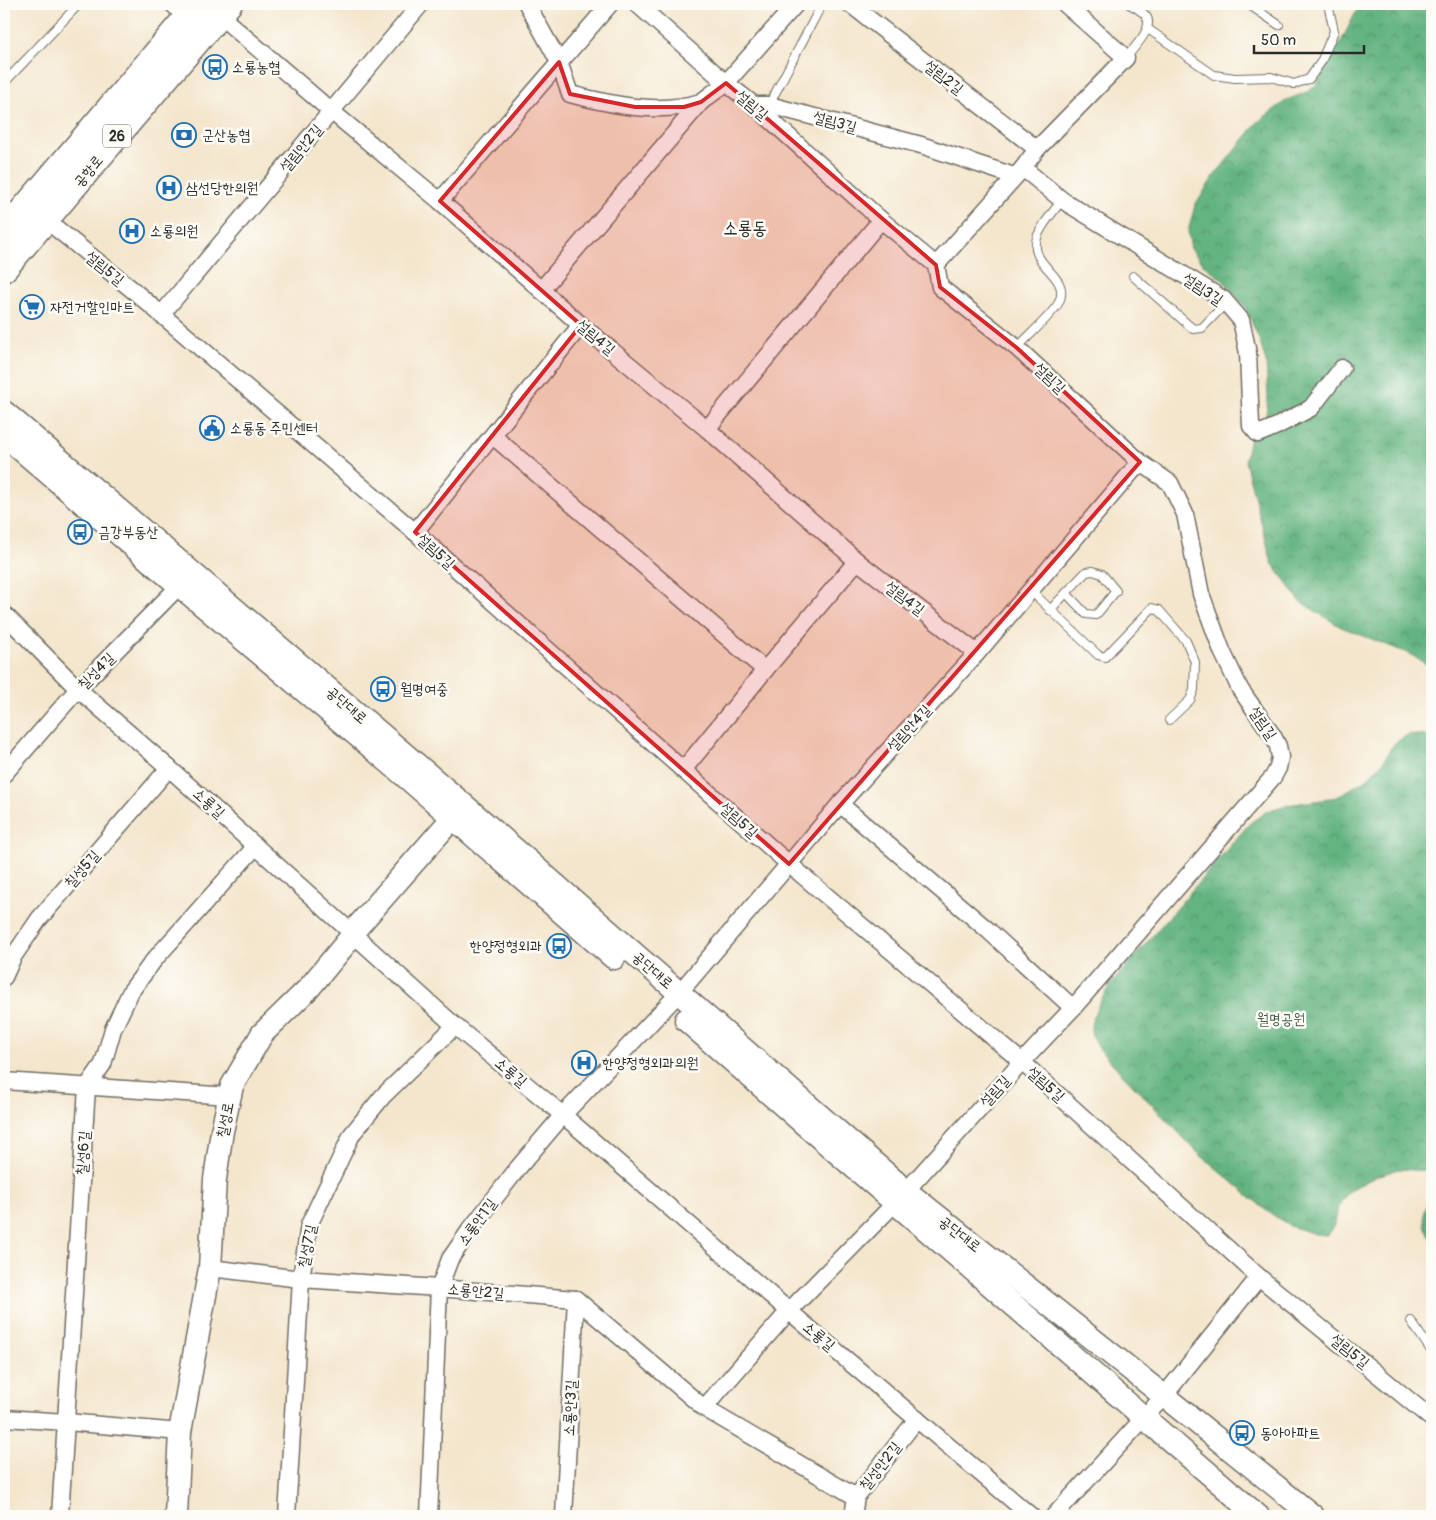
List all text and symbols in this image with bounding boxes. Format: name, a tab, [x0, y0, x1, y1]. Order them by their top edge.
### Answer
scale bar	[1254, 22, 1364, 54]
text: 50 m	[1261, 31, 1296, 50]
bus stop icon: 소룡농협	[202, 54, 228, 80]
street label: 설림2길	[920, 56, 967, 99]
place label: 소룡농협	[232, 58, 280, 77]
street label: 설림길	[732, 86, 772, 124]
street label: 설림3길	[811, 108, 859, 137]
street label: 설림안2길	[276, 121, 327, 176]
bank icon: 군산농협	[171, 122, 197, 148]
road number: 26	[103, 124, 131, 148]
place label: 군산농협	[202, 126, 250, 145]
street label: 공항로	[69, 151, 107, 191]
hospital icon: 삼선당한의원	[156, 175, 182, 201]
place label: 삼선당한의원	[186, 179, 258, 198]
district label: 소룡동	[723, 217, 767, 240]
hospital icon: 소룡의원	[119, 218, 145, 244]
place label: 소룡의원	[150, 222, 198, 241]
street label: 설림5길	[81, 247, 128, 290]
street label: 설림3길	[1179, 269, 1227, 310]
supermarket icon: 자전거할인마트	[19, 294, 45, 320]
place label: 자전거할인마트	[50, 298, 135, 317]
street label: 설림4길	[572, 316, 619, 359]
street label: 설림길	[1030, 359, 1069, 398]
public building icon: 소룡동 주민센터	[199, 415, 225, 441]
place label: 소룡동 주민센터	[230, 419, 318, 438]
bus stop icon: 금강부동산	[67, 519, 93, 545]
place label: 금강부동산	[98, 523, 158, 542]
street label: 설림5길	[413, 529, 458, 573]
street label: 설림4길	[881, 577, 928, 620]
street label: 칠성4길	[74, 649, 119, 694]
bus stop icon: 월명여중	[370, 676, 396, 702]
place label: 월명여중	[400, 680, 448, 699]
street label: 공단대로	[322, 682, 371, 728]
street label: 설림안4길	[883, 701, 935, 756]
street label: 설림길	[1245, 703, 1281, 744]
street label: 소룡길	[189, 784, 228, 823]
street label: 설림5길	[716, 799, 762, 842]
street label: 칠성5길	[61, 846, 104, 892]
bus stop icon: 한양정형외과	[546, 933, 572, 959]
place label: 한양정형외과	[470, 937, 542, 956]
street label: 공단대로	[628, 947, 677, 993]
park label: 월명공원	[1257, 1010, 1305, 1029]
hospital icon: 한양정형외과의원	[571, 1050, 597, 1076]
street label: 소룡길	[491, 1053, 531, 1091]
place label: 한양정형외과의원	[602, 1054, 699, 1073]
street label: 설림5길	[1023, 1062, 1068, 1106]
street label: 설림길	[976, 1072, 1015, 1111]
street label: 칠성로	[213, 1101, 238, 1140]
street label: 칠성6길	[72, 1130, 95, 1176]
street label: 소룡안1길	[454, 1195, 501, 1250]
street label: 공단대로	[935, 1212, 985, 1257]
street label: 칠성7길	[294, 1223, 321, 1270]
street label: 소룡안2길	[447, 1280, 505, 1303]
street label: 소룡길	[799, 1317, 839, 1355]
street label: 설림5길	[1326, 1330, 1373, 1373]
street label: 소룡안3길	[560, 1379, 581, 1437]
bus stop icon: 동아아파트	[1229, 1420, 1255, 1446]
place label: 동아아파트	[1260, 1424, 1320, 1443]
street label: 칠성안2길	[855, 1438, 905, 1494]

